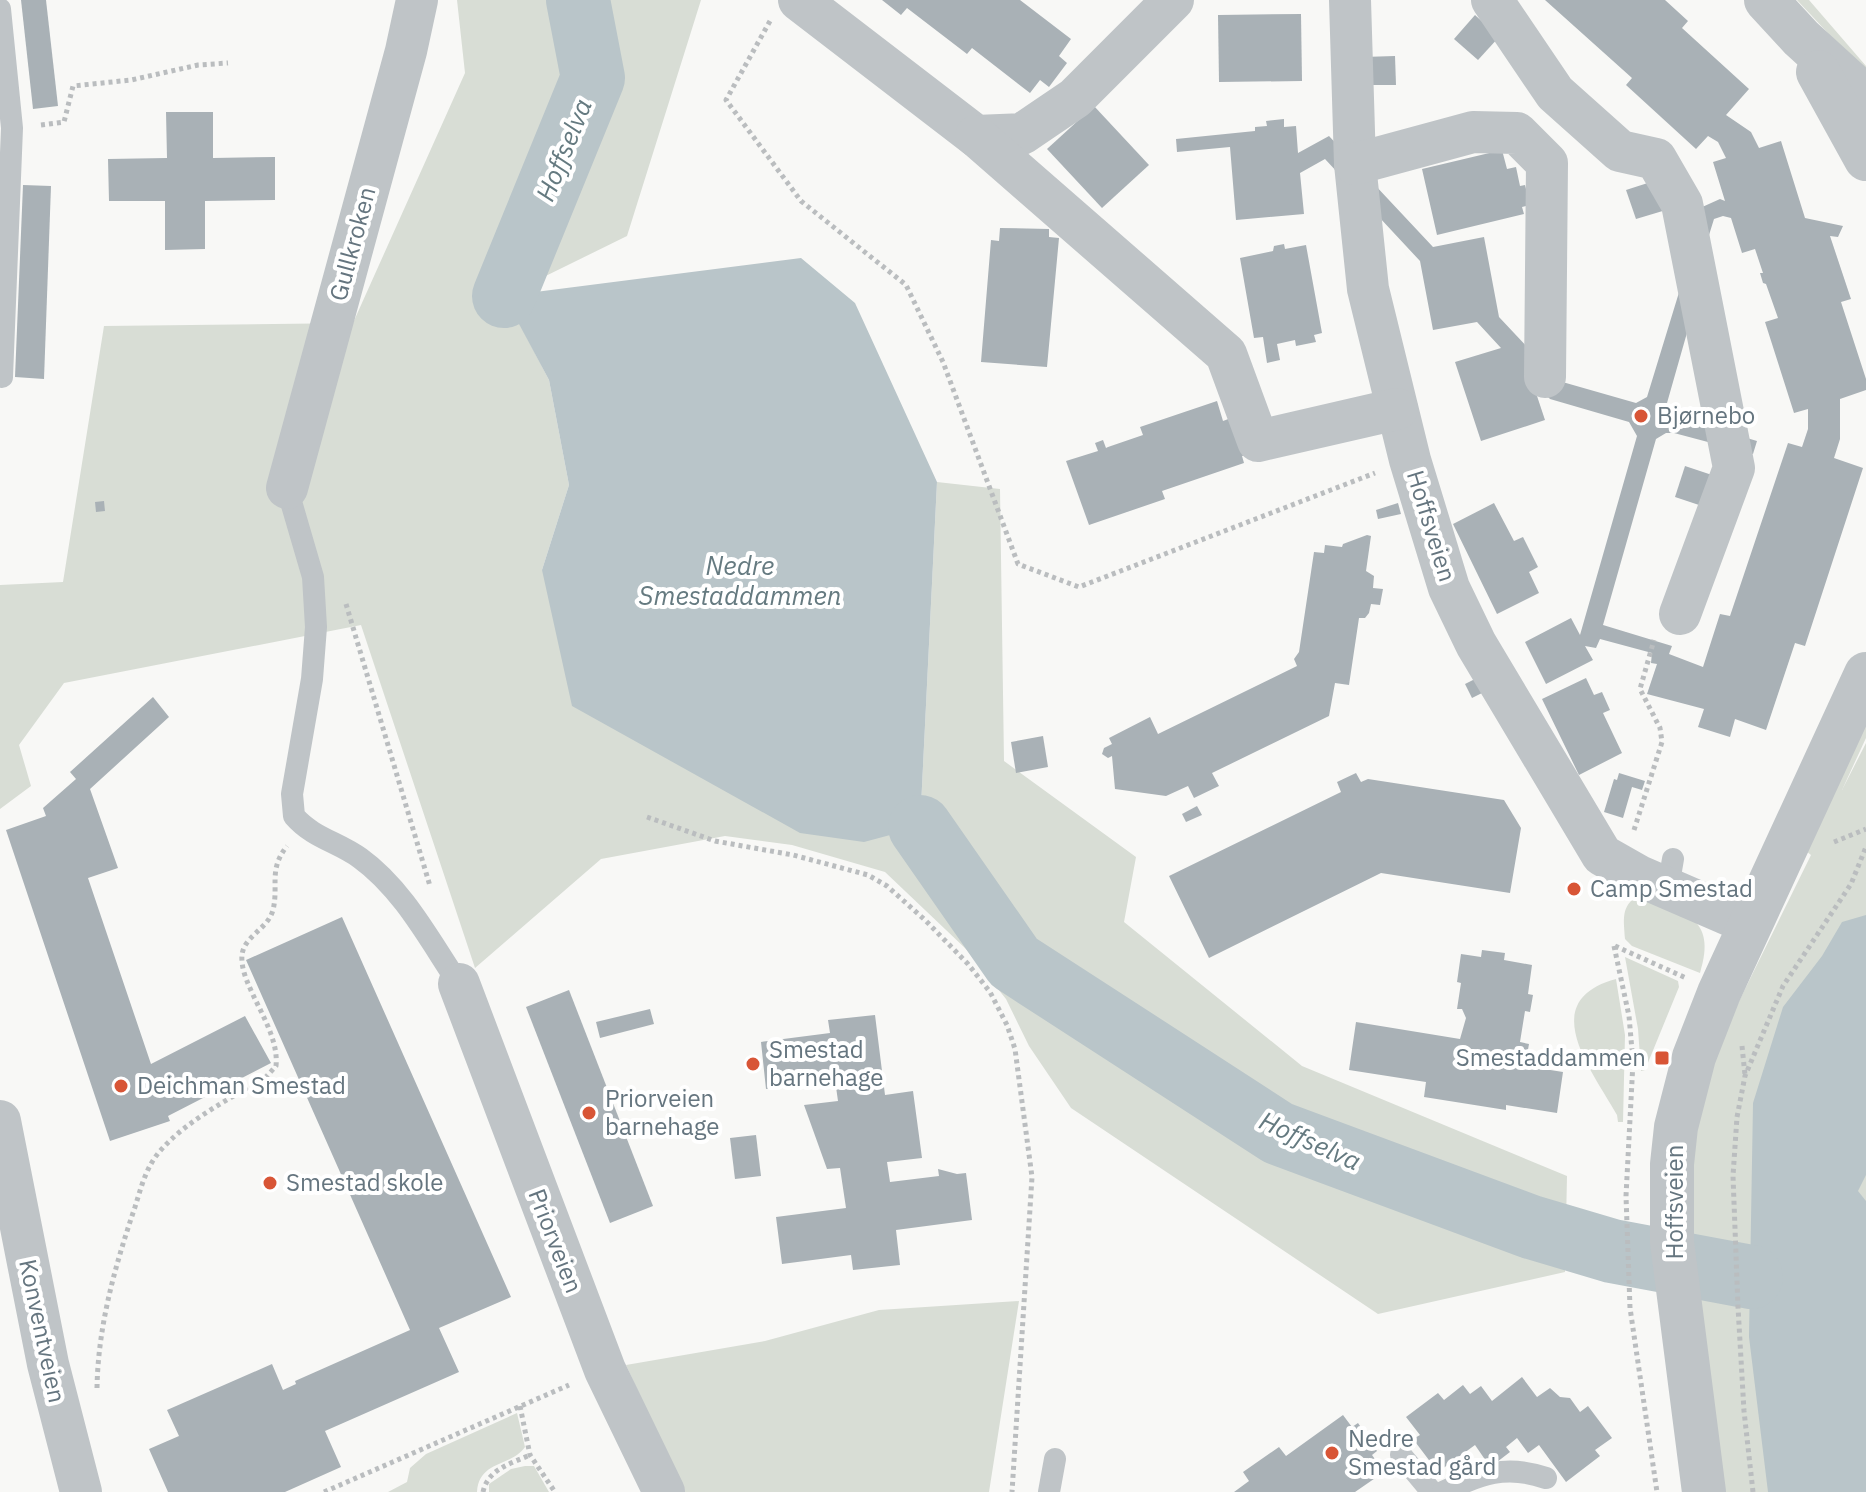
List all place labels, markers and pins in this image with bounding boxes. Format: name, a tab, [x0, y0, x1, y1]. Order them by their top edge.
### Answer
place label: Bjørnebo	[1657, 399, 1755, 431]
marker: Bjørnebo	[1632, 407, 1650, 425]
place label: Camp Smestad	[1590, 872, 1753, 904]
marker: Camp Smestad	[1565, 880, 1583, 898]
place label: Smestad barnehage	[769, 1033, 884, 1093]
place label: Smestaddammen	[1456, 1041, 1646, 1073]
marker: Smestaddammen	[1653, 1049, 1671, 1067]
marker: Smestad barnehage	[744, 1055, 762, 1073]
place label: Deichman Smestad	[137, 1069, 346, 1101]
marker: Deichman Smestad	[112, 1077, 130, 1095]
place label: Priorveien barnehage	[605, 1082, 720, 1142]
marker: Priorveien barnehage	[580, 1104, 598, 1122]
place label: Smestad skole	[286, 1166, 444, 1198]
marker: Smestad skole	[261, 1174, 279, 1192]
place label: Nedre Smestad gård	[1348, 1422, 1496, 1482]
marker: Nedre Smestad gård	[1323, 1444, 1341, 1462]

